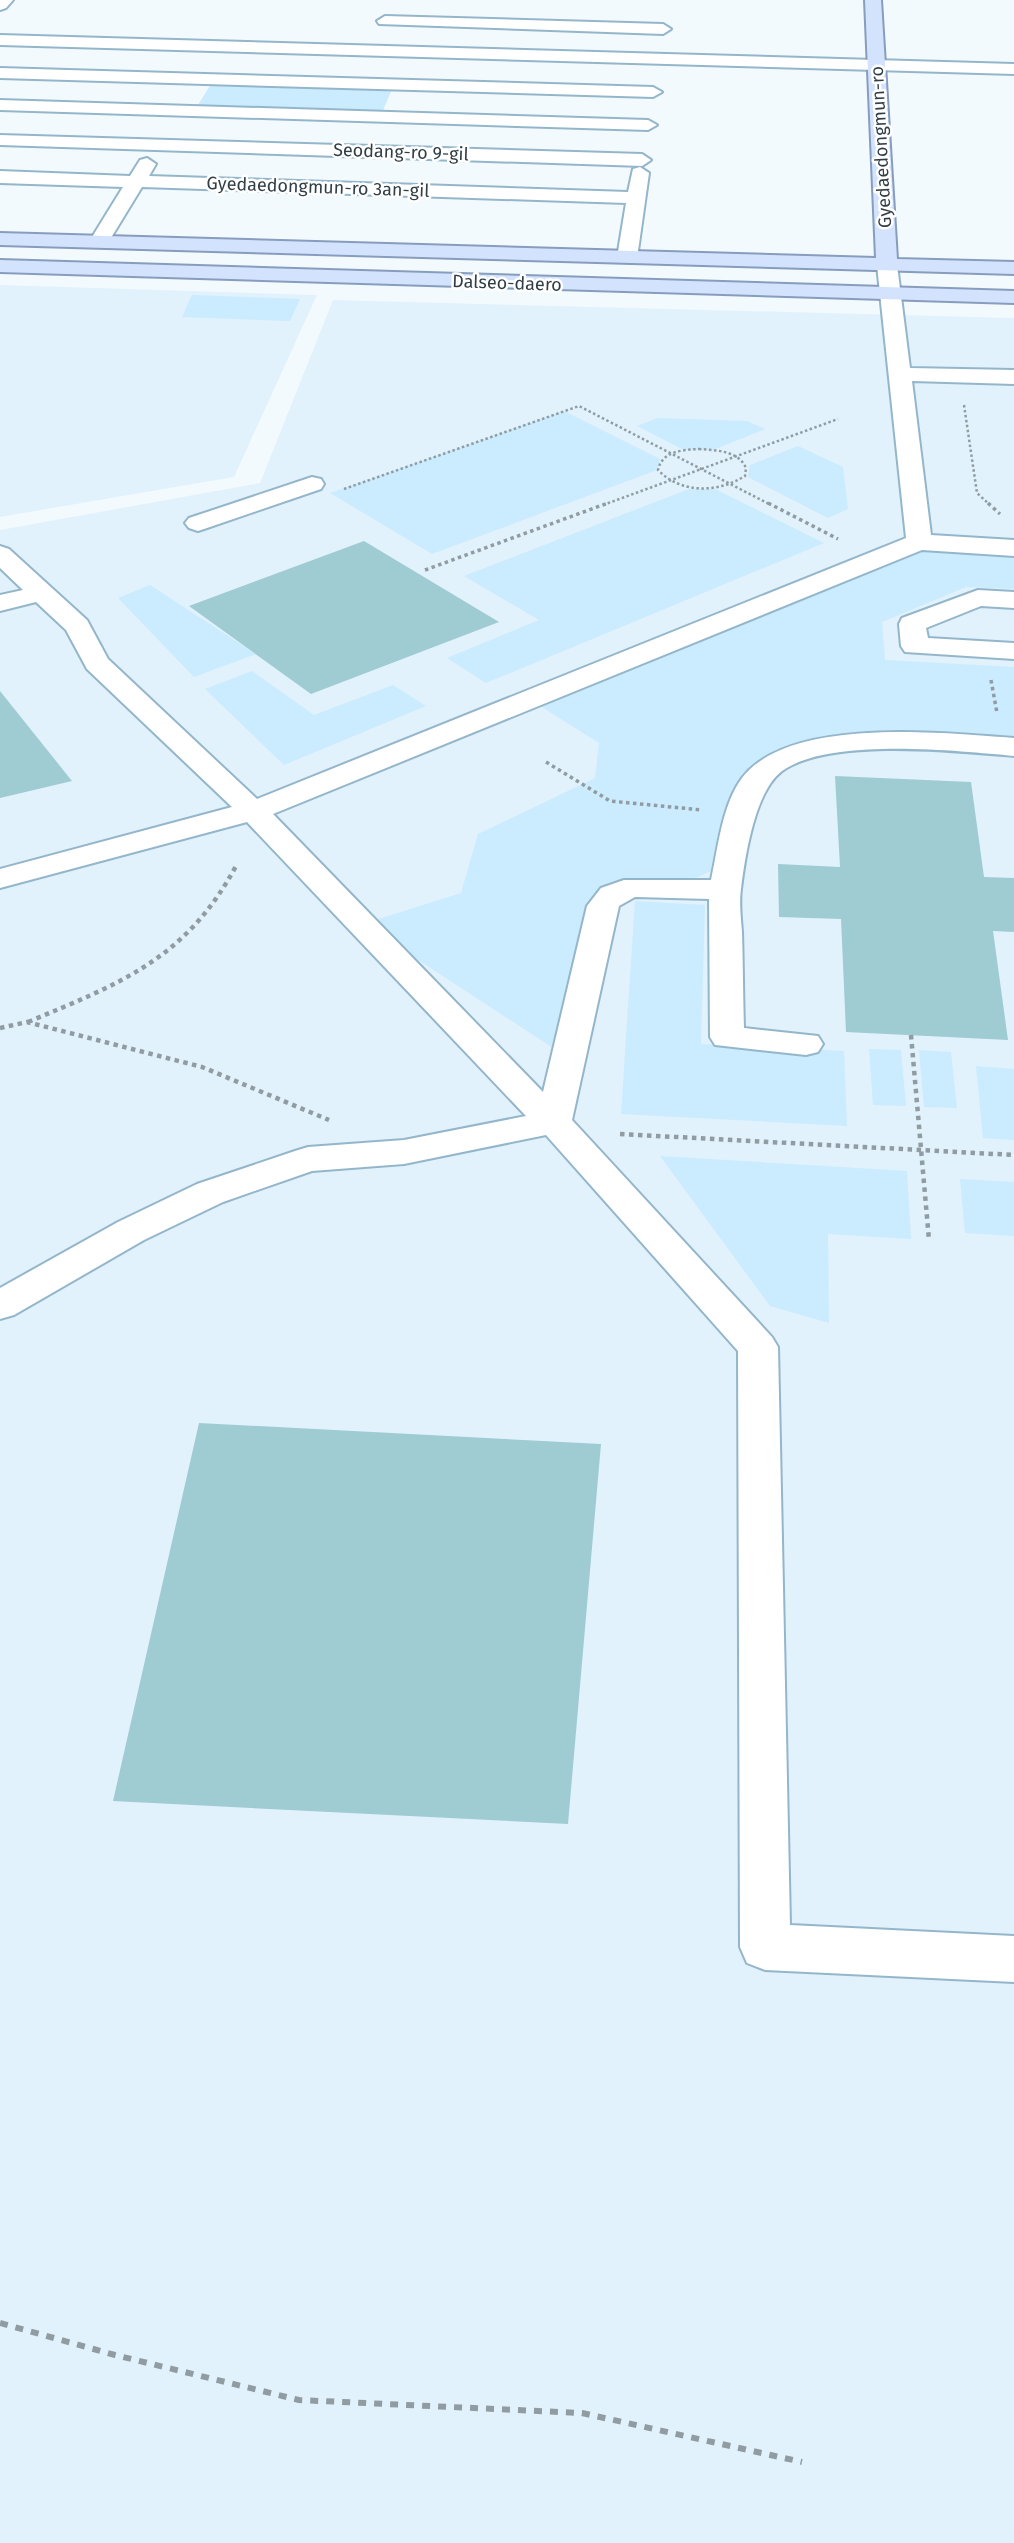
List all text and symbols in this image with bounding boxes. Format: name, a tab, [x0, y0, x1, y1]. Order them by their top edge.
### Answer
street label: Gyedaedongmun-ro	[866, 65, 896, 229]
street label: Seodang-ro 9-gil	[333, 139, 469, 165]
street label: Gyedaedongmun-ro 3an-gil	[206, 172, 430, 202]
street label: Dalseo-daero	[452, 270, 562, 296]

